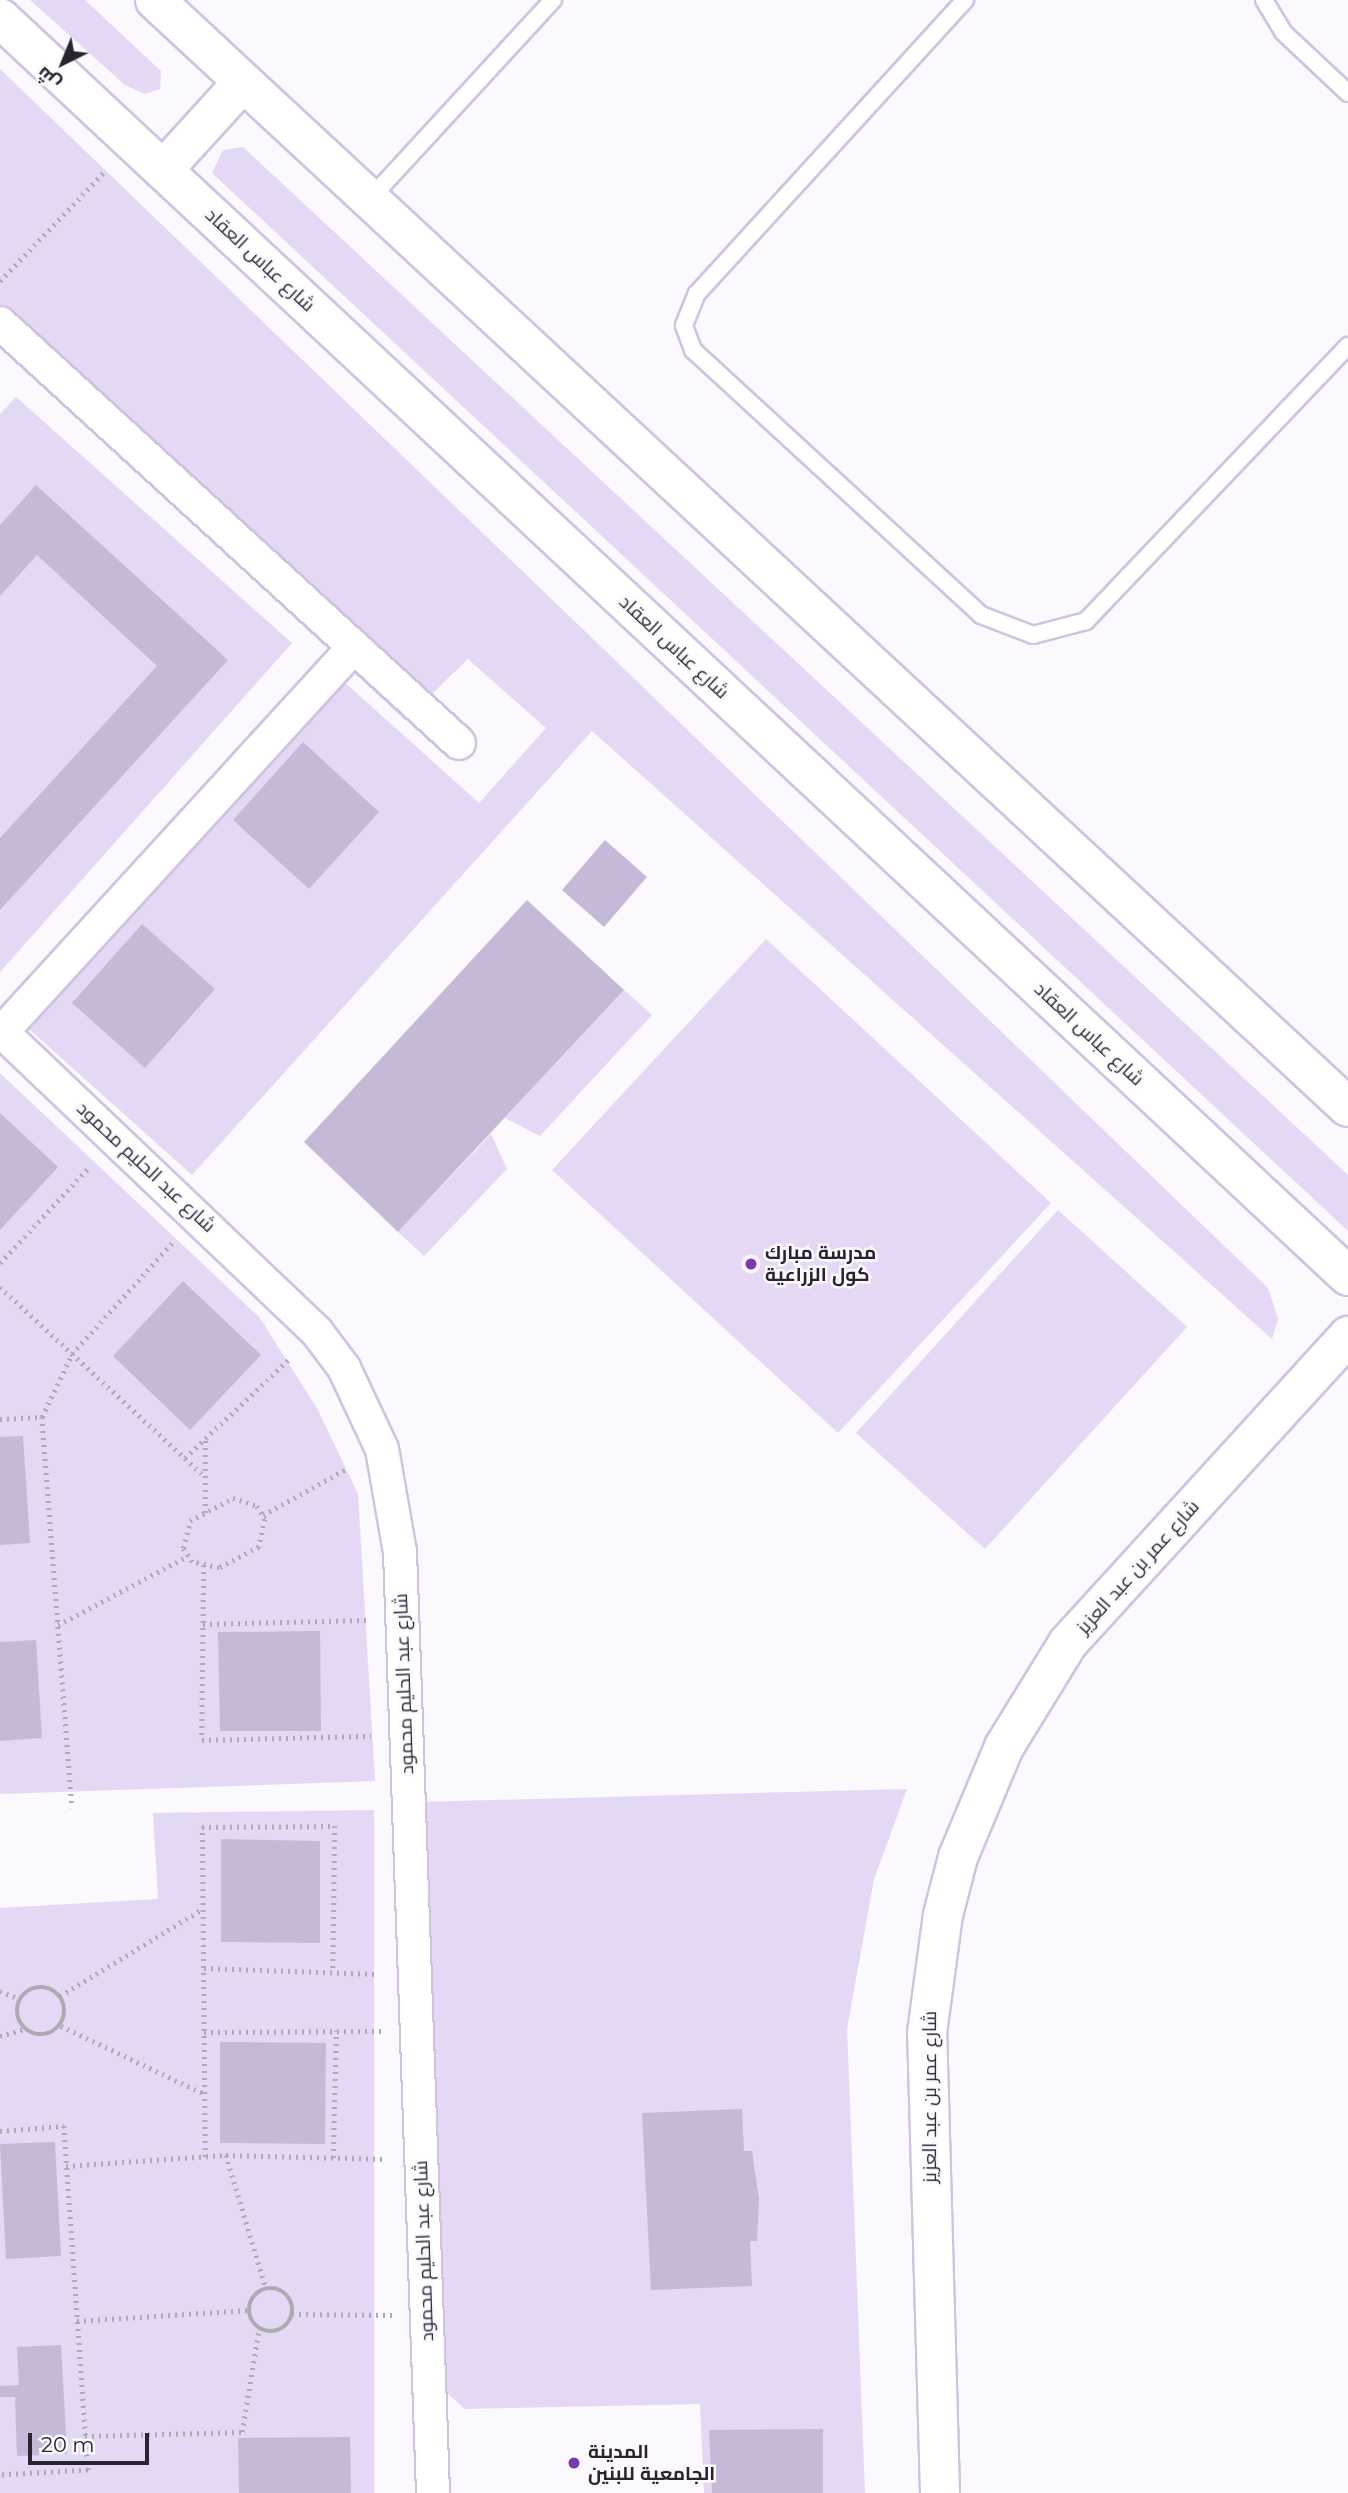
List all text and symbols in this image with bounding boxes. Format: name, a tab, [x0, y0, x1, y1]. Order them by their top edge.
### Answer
north arrow	[28, 28, 98, 98]
text: ش	[32, 62, 65, 95]
street label: شارع عباس العقاد	[200, 203, 320, 317]
street label: شارع عباس العقاد	[614, 590, 734, 704]
street label: شارع عباس العقاد	[1029, 977, 1149, 1091]
street label: شارع عبد الحليم محمود	[72, 1097, 220, 1237]
place label: مدرسة مبارك كول الزراعية	[765, 1242, 876, 1286]
marker: مدرسة مبارك كول الزراعية	[743, 1256, 759, 1272]
street label: شارع عمر بن عبد العزيز	[1072, 1495, 1204, 1639]
street label: شارع عبد الحليم محمود	[389, 1593, 419, 1775]
street label: شارع عمر بن عبد العزيز	[919, 2011, 941, 2183]
street label: شارع عبد الحليم محمود	[409, 2160, 439, 2342]
scale bar	[32, 2420, 152, 2464]
text: 20 m	[41, 2432, 95, 2457]
place label: المدينة الجامعية للبنين	[588, 2441, 715, 2485]
marker: المدينة الجامعية للبنين	[566, 2455, 582, 2471]

